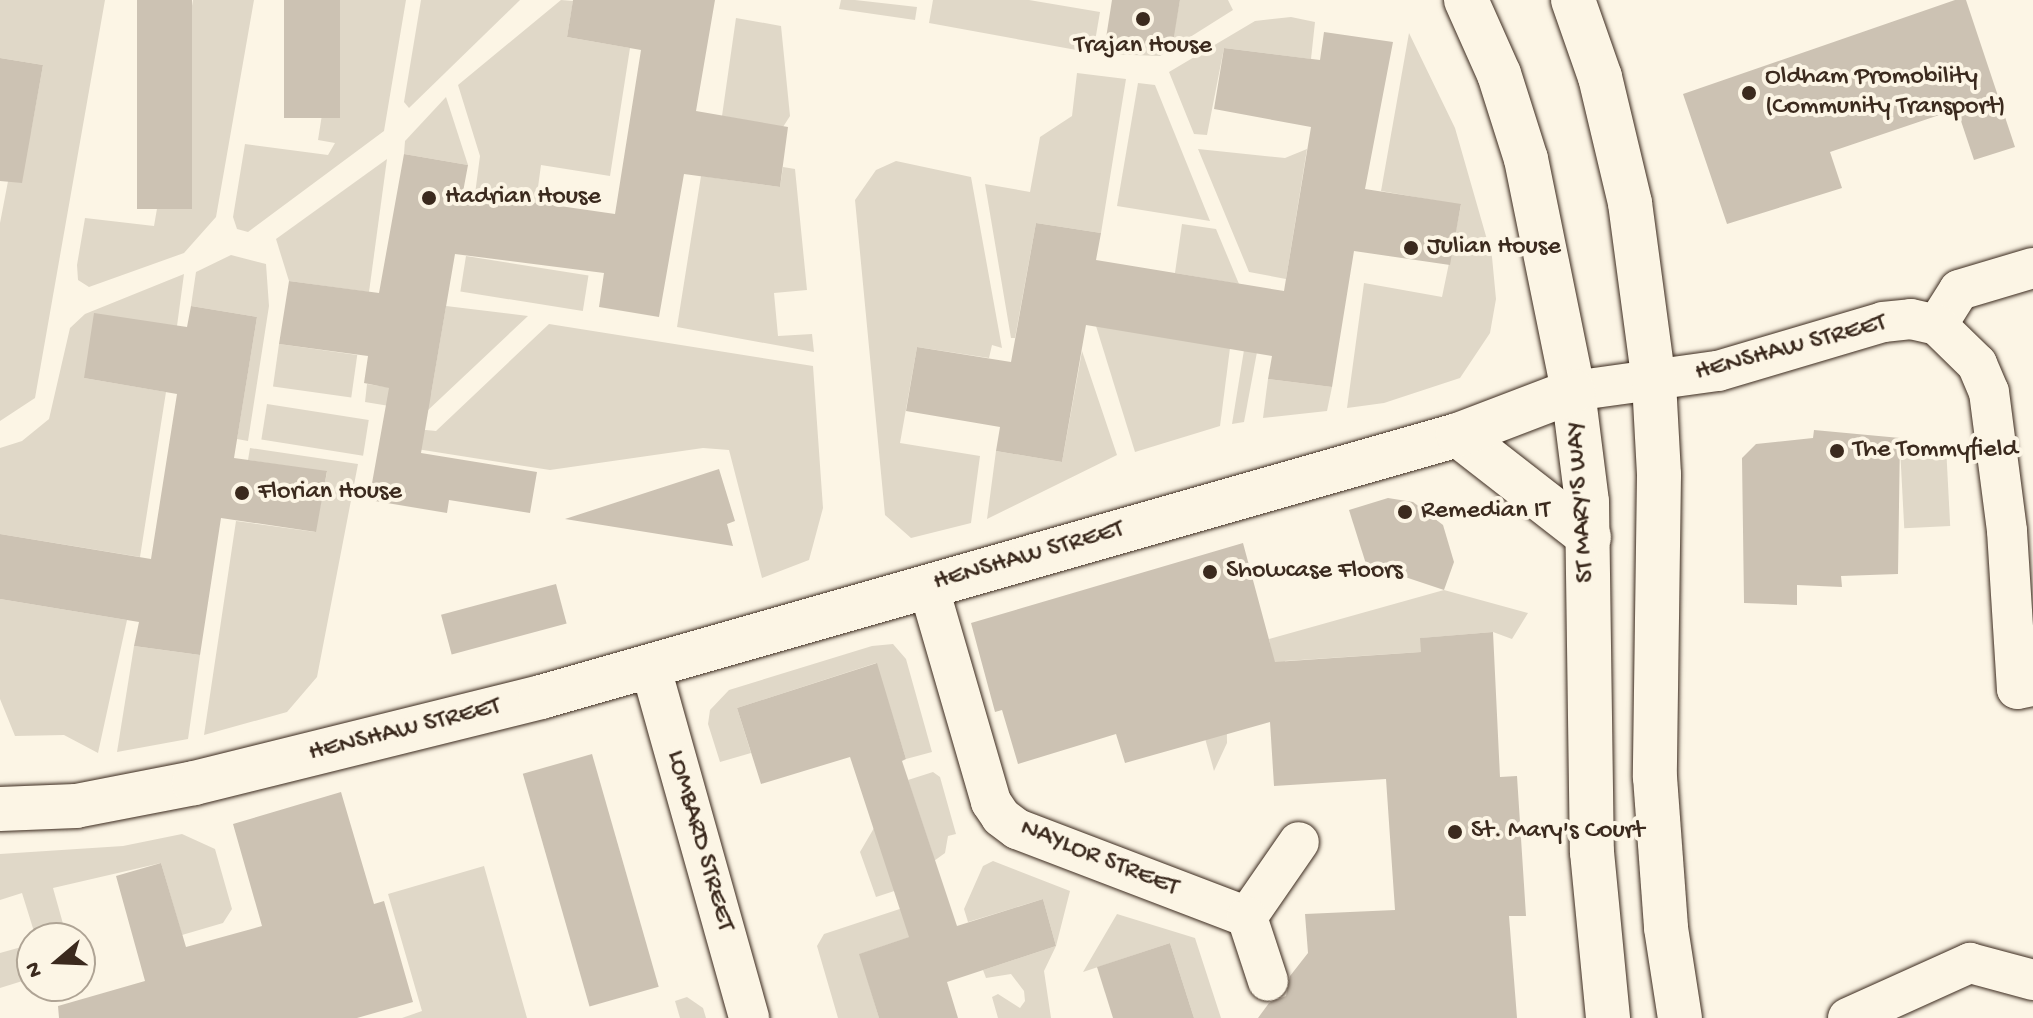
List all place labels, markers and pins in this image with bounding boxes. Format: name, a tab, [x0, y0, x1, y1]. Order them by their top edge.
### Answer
marker: Trajan House	[1134, 10, 1152, 28]
place label: Trajan House	[1074, 31, 1212, 63]
place label: Oldham Promobility (Community Transport)	[1765, 62, 2006, 124]
marker: Oldham Promobility (Community Transport)	[1740, 84, 1758, 102]
place label: Hadrian House	[445, 182, 601, 214]
marker: Hadrian House	[420, 189, 438, 207]
place label: Julian House	[1427, 232, 1561, 264]
marker: Julian House	[1402, 239, 1420, 257]
place label: The Tommyfield	[1853, 435, 2018, 467]
marker: The Tommyfield	[1828, 442, 1846, 460]
place label: Florian House	[258, 477, 402, 509]
marker: Florian House	[233, 484, 251, 502]
place label: Remedian IT	[1421, 496, 1550, 528]
marker: Remedian IT	[1396, 503, 1414, 521]
place label: Showcase Floors	[1226, 556, 1403, 588]
marker: Showcase Floors	[1201, 563, 1219, 581]
place label: St. Mary's Court	[1471, 816, 1644, 848]
marker: St. Mary's Court	[1446, 823, 1464, 841]

